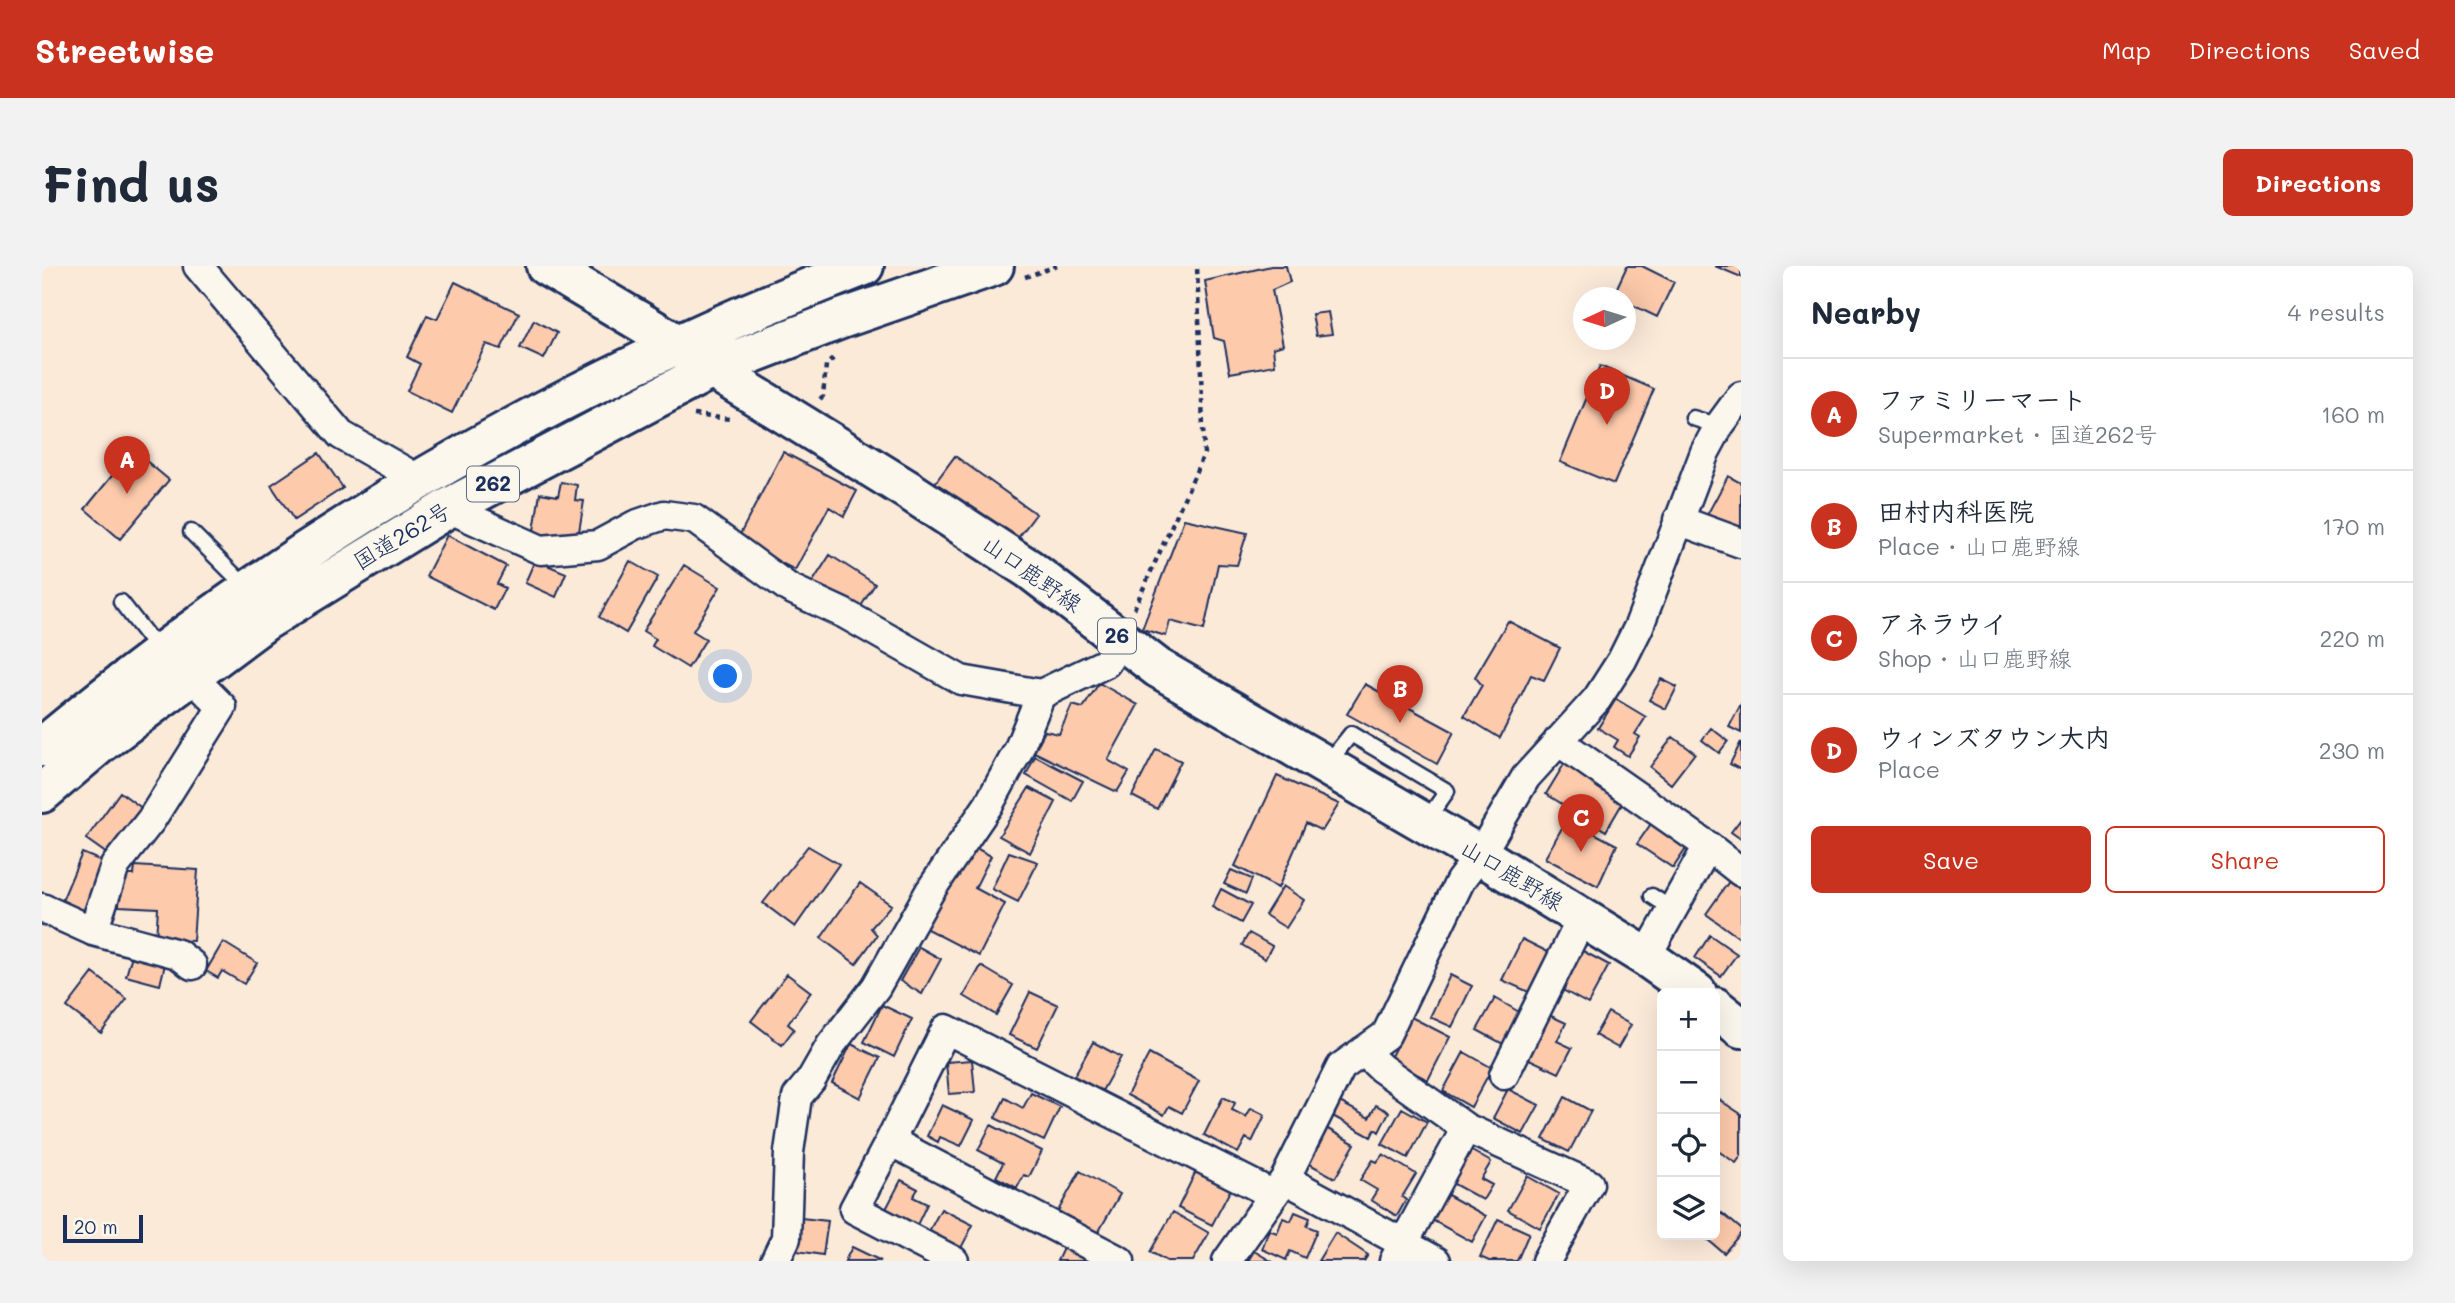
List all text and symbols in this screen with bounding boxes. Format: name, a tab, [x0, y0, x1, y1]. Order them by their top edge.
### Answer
text: Streetwise	[35, 28, 214, 71]
text: Map	[2102, 34, 2151, 65]
text: Directions	[2189, 34, 2311, 65]
text: Saved	[2349, 34, 2420, 65]
button: Directions	[2223, 149, 2413, 216]
text: Find us	[42, 151, 220, 214]
north arrow	[1573, 287, 1636, 350]
text: Nearby	[1811, 292, 1921, 332]
text: 4 results	[2288, 297, 2385, 327]
pin: D	[1584, 367, 1630, 425]
text: ファミリーマート	[1878, 382, 2087, 416]
text: A	[1826, 399, 1842, 429]
text: 160 m	[2321, 399, 2385, 429]
text: Supermarket · 国道262号	[1878, 419, 2158, 449]
pin: A	[104, 436, 150, 494]
road number: 262	[467, 466, 519, 501]
street label: 国道262号	[347, 494, 456, 576]
text: 田村内科医院	[1878, 494, 2034, 528]
text: B	[1826, 511, 1842, 541]
text: 170 m	[2322, 511, 2385, 541]
street label: 山口鹿野線	[977, 528, 1088, 618]
text: Place · 山口鹿野線	[1878, 531, 2080, 561]
text: アネラウイ	[1878, 606, 2007, 640]
road number: 26	[1098, 618, 1136, 654]
text: C	[1825, 623, 1843, 653]
text: 220 m	[2319, 623, 2385, 653]
text: Shop · 山口鹿野線	[1878, 643, 2072, 673]
your location	[708, 659, 742, 693]
pin: B	[1377, 665, 1423, 723]
text: ウィンズタウン大内	[1878, 720, 2110, 754]
text: D	[1826, 735, 1842, 765]
text: 230 m	[2319, 735, 2385, 765]
text: Place	[1878, 754, 1940, 784]
pin: C	[1558, 794, 1604, 852]
button: Save	[1811, 826, 2091, 893]
button: Share	[2105, 826, 2385, 893]
street label: 山口鹿野線	[1456, 832, 1570, 917]
map controls	[1657, 988, 1720, 1240]
button: +	[1657, 988, 1720, 1051]
button: −	[1657, 1051, 1720, 1114]
button: locate	[1657, 1114, 1720, 1177]
button: layers	[1657, 1177, 1720, 1240]
scale bar	[63, 1212, 144, 1244]
text: 20 m	[74, 1214, 118, 1239]

